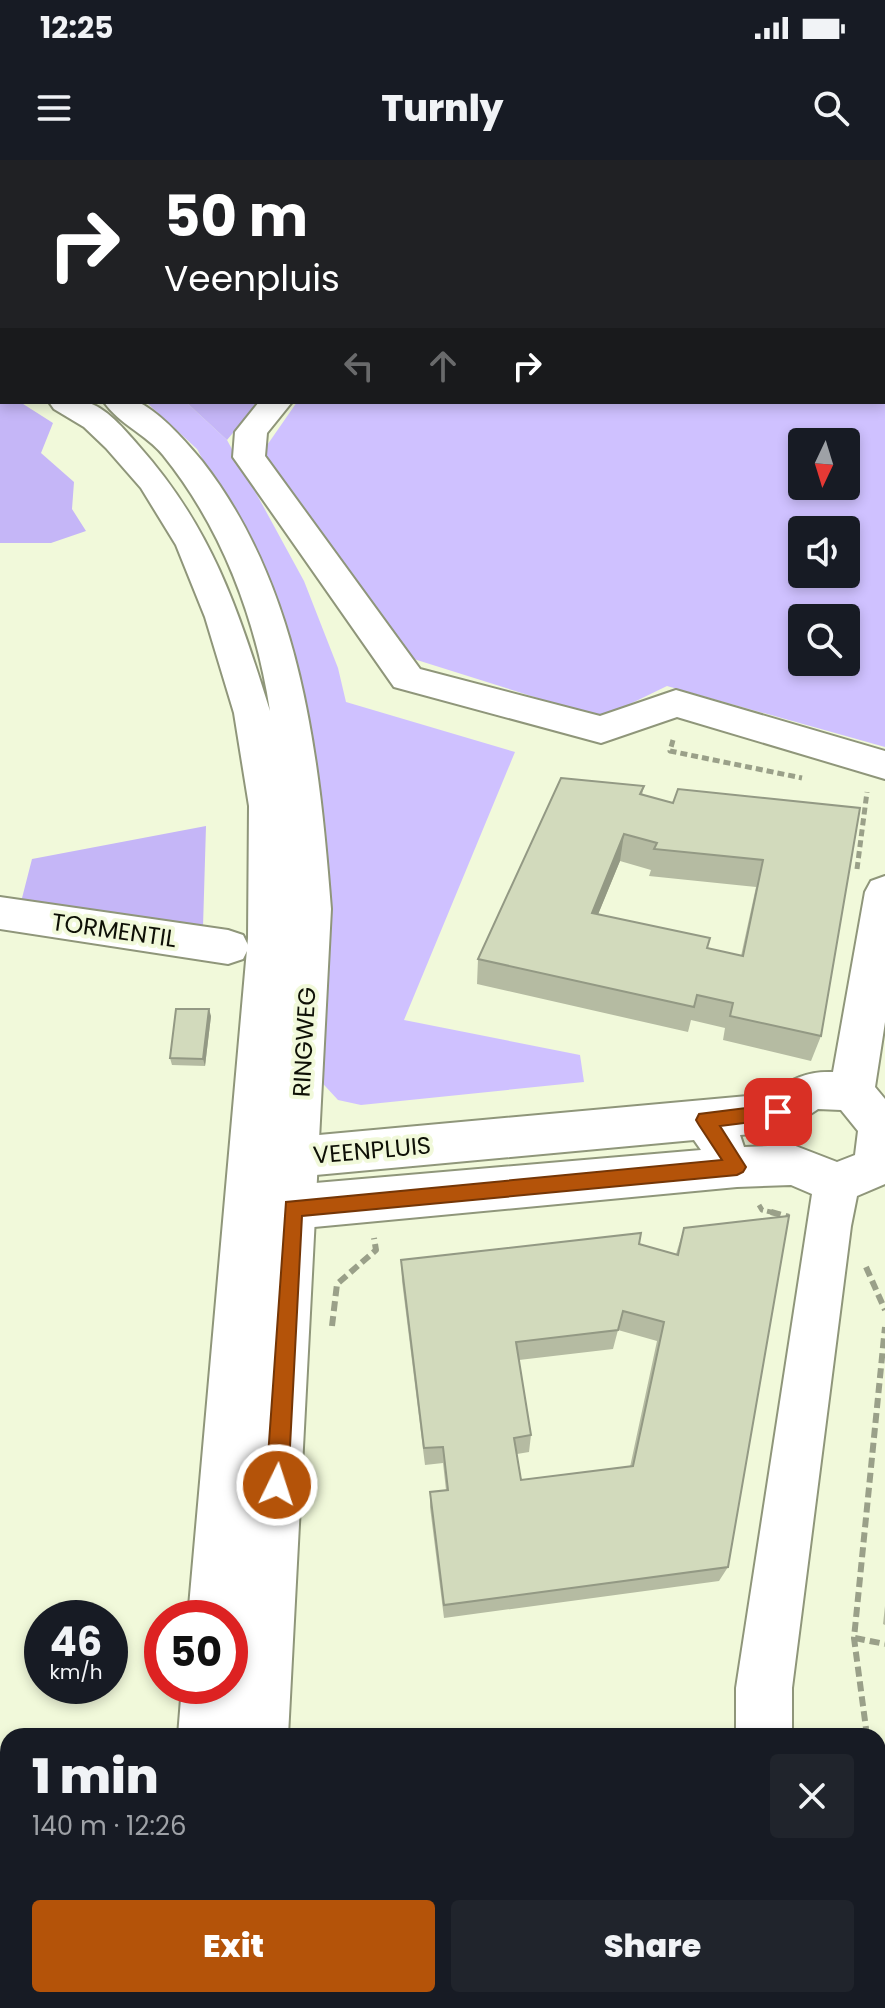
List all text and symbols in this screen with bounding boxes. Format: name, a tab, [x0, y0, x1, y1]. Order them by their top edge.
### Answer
text: 12:25	[40, 6, 114, 49]
text: Turnly	[382, 83, 503, 134]
icon: menu	[32, 86, 76, 130]
icon: search	[809, 86, 853, 130]
text: 50 m	[164, 177, 308, 256]
icon: right	[32, 192, 136, 296]
text: Veenpluis	[164, 253, 340, 304]
icon: left	[337, 344, 381, 388]
icon: ahead	[421, 344, 465, 388]
icon: right	[505, 344, 549, 388]
north arrow	[788, 428, 860, 500]
map controls	[788, 428, 860, 676]
button: sound	[788, 516, 860, 588]
button: search	[788, 604, 860, 676]
street label: TORMENTIL	[50, 905, 178, 955]
street label: RINGWEG	[285, 986, 323, 1098]
pin	[744, 1078, 812, 1146]
icon: arrive	[756, 1090, 800, 1134]
street label: VEENPLUIS	[312, 1128, 432, 1172]
position arrow	[235, 1443, 319, 1527]
speed limit sign: 50	[144, 1600, 248, 1704]
text: 46	[50, 1614, 102, 1670]
text: km/h	[49, 1658, 103, 1686]
text: 1 min	[32, 1743, 159, 1810]
button: close	[770, 1754, 854, 1838]
text: 140 m · 12:26	[32, 1808, 186, 1844]
button: Exit	[32, 1900, 435, 1992]
button: Share	[451, 1900, 854, 1992]

